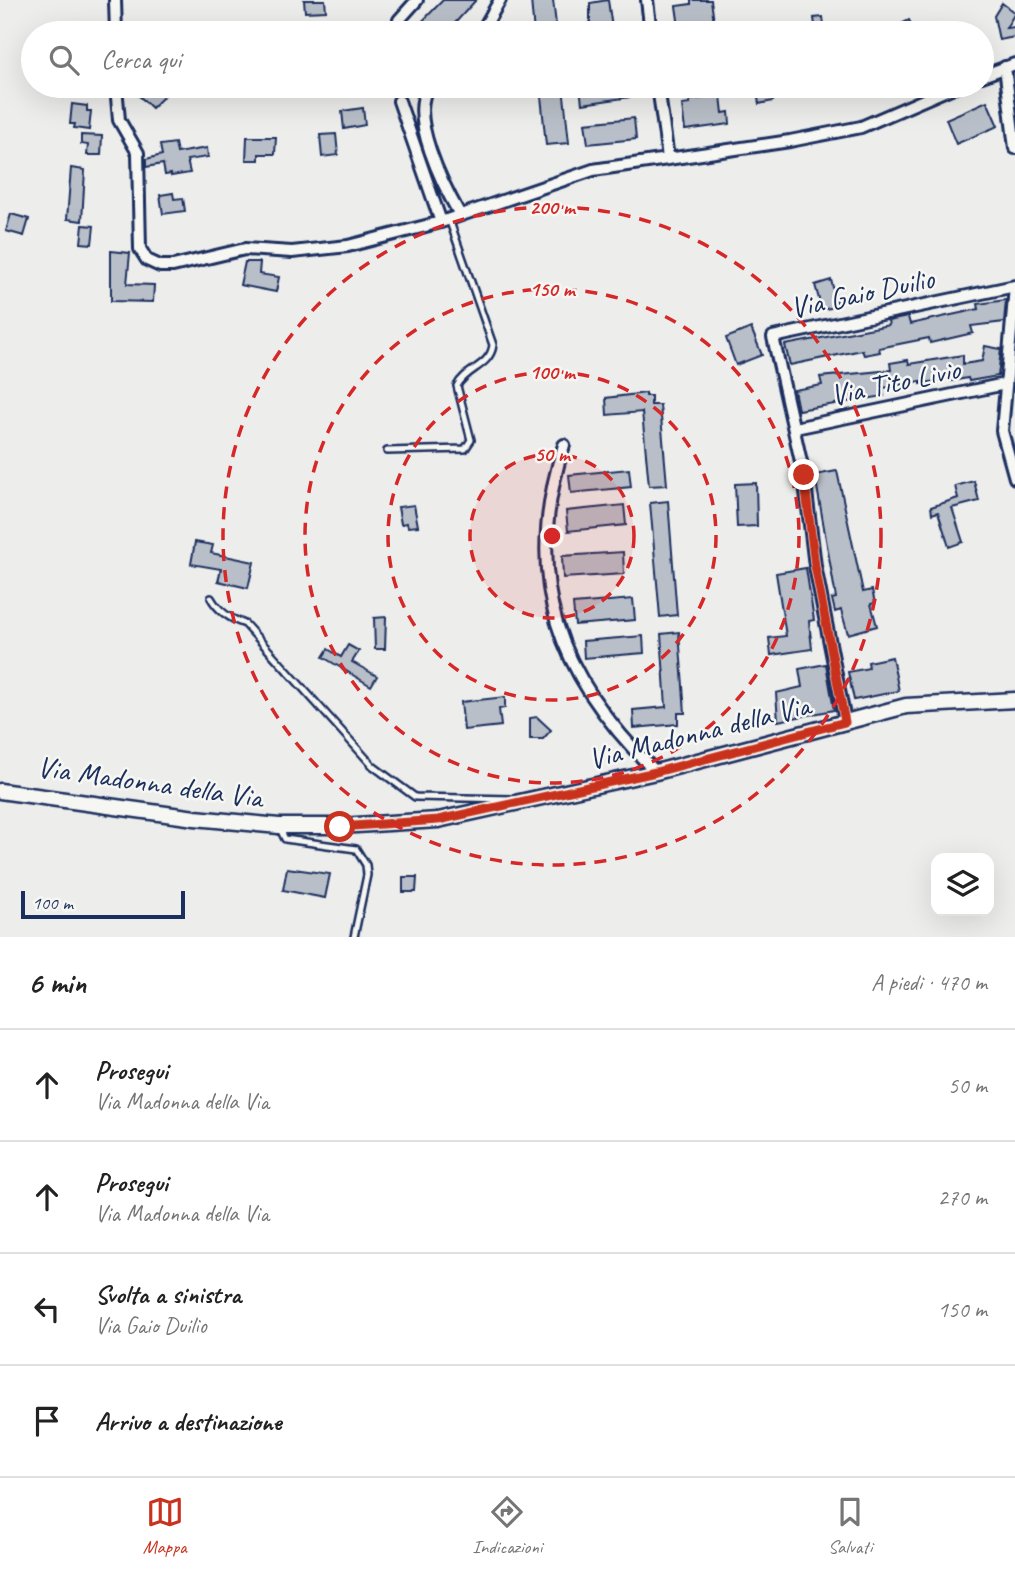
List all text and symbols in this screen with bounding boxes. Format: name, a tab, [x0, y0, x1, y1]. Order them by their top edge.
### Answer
search box	[21, 21, 994, 98]
icon: search	[45, 41, 83, 79]
text: Cerca qui	[101, 43, 181, 76]
text: 200 m	[529, 194, 577, 220]
street label: Via Gaio Duilio	[787, 259, 939, 327]
text: 150 m	[529, 276, 577, 302]
street label: Via Tito Livio	[827, 349, 965, 414]
text: 100 m	[529, 359, 577, 385]
text: 50 m	[534, 441, 572, 467]
route end	[788, 459, 819, 490]
centre of rings	[540, 524, 564, 548]
street label: Via Madonna della Via	[584, 685, 816, 778]
street label: Via Madonna della Via	[35, 747, 268, 817]
route start	[324, 811, 355, 842]
map controls	[931, 853, 994, 916]
button: layers	[931, 853, 994, 916]
scale bar	[21, 888, 186, 920]
text: 100 m	[32, 891, 73, 915]
text: 6 min	[28, 964, 86, 1002]
text: A piedi · 470 m	[871, 968, 987, 997]
text: Prosegui	[95, 1054, 168, 1087]
icon: ahead	[28, 1066, 66, 1104]
text: 50 m	[948, 1071, 987, 1100]
text: Via Madonna della Via	[95, 1087, 269, 1116]
text: Prosegui	[95, 1166, 168, 1199]
icon: ahead	[28, 1178, 66, 1216]
text: 270 m	[938, 1183, 987, 1212]
text: Via Madonna della Via	[95, 1199, 269, 1228]
text: Svolta a sinistra	[95, 1278, 241, 1311]
icon: left	[28, 1290, 66, 1328]
text: 150 m	[938, 1295, 987, 1324]
text: Via Gaio Duilio	[95, 1311, 207, 1340]
icon: arrive	[28, 1402, 66, 1440]
text: Arrivo a destinazione	[95, 1405, 281, 1438]
tab: Mappa	[143, 1493, 187, 1559]
tab: Indicazioni	[472, 1493, 542, 1559]
tab: Salvati	[828, 1493, 872, 1559]

